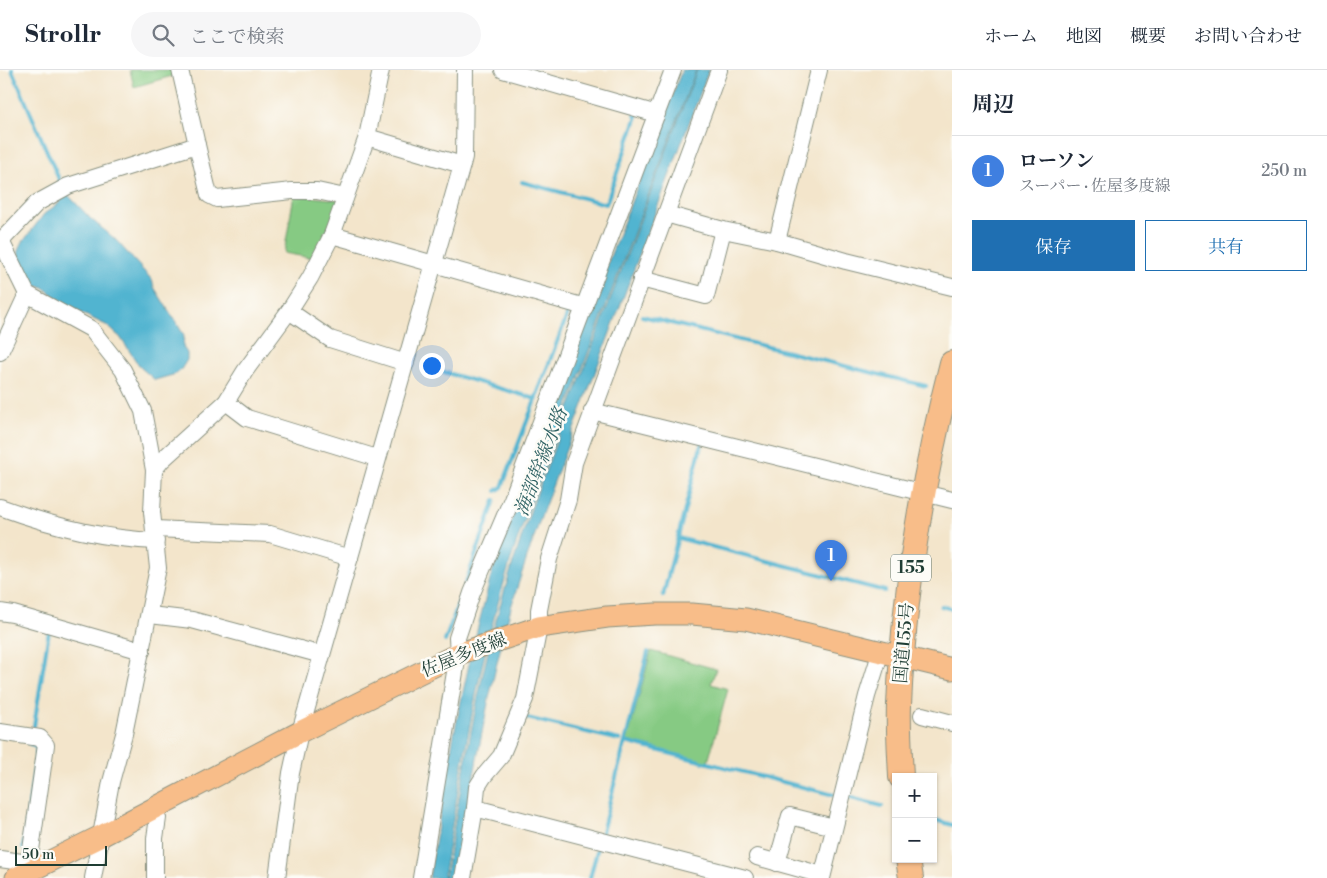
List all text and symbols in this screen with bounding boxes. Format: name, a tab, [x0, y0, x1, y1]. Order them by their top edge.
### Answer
search box	[131, 12, 481, 57]
text: Strollr	[25, 20, 101, 50]
icon: search	[149, 21, 177, 49]
text: ここで検索	[189, 25, 284, 49]
text: ホーム	[984, 25, 1038, 48]
text: 地図	[1066, 25, 1102, 48]
text: 概要	[1130, 25, 1166, 48]
text: お問い合わせ	[1194, 25, 1302, 48]
text: 周辺	[972, 92, 1014, 118]
text: ローソン	[1019, 149, 1094, 173]
text: 1	[984, 161, 992, 181]
text: 250 m	[1261, 161, 1307, 181]
text: スーパー · 佐屋多度線	[1019, 176, 1171, 196]
button: 保存	[972, 220, 1135, 271]
button: 共有	[1145, 220, 1307, 271]
your location	[419, 353, 445, 379]
water label: 海部幹線水路	[509, 403, 573, 520]
pin: 1	[815, 540, 847, 581]
road number: 155	[891, 554, 931, 582]
street label: 国道155号	[889, 601, 919, 685]
street label: 佐屋多度線	[418, 627, 510, 683]
map controls	[892, 773, 937, 863]
button: +	[892, 773, 937, 818]
button: −	[892, 818, 937, 863]
scale bar	[15, 843, 108, 866]
text: 50 m	[22, 846, 54, 864]

